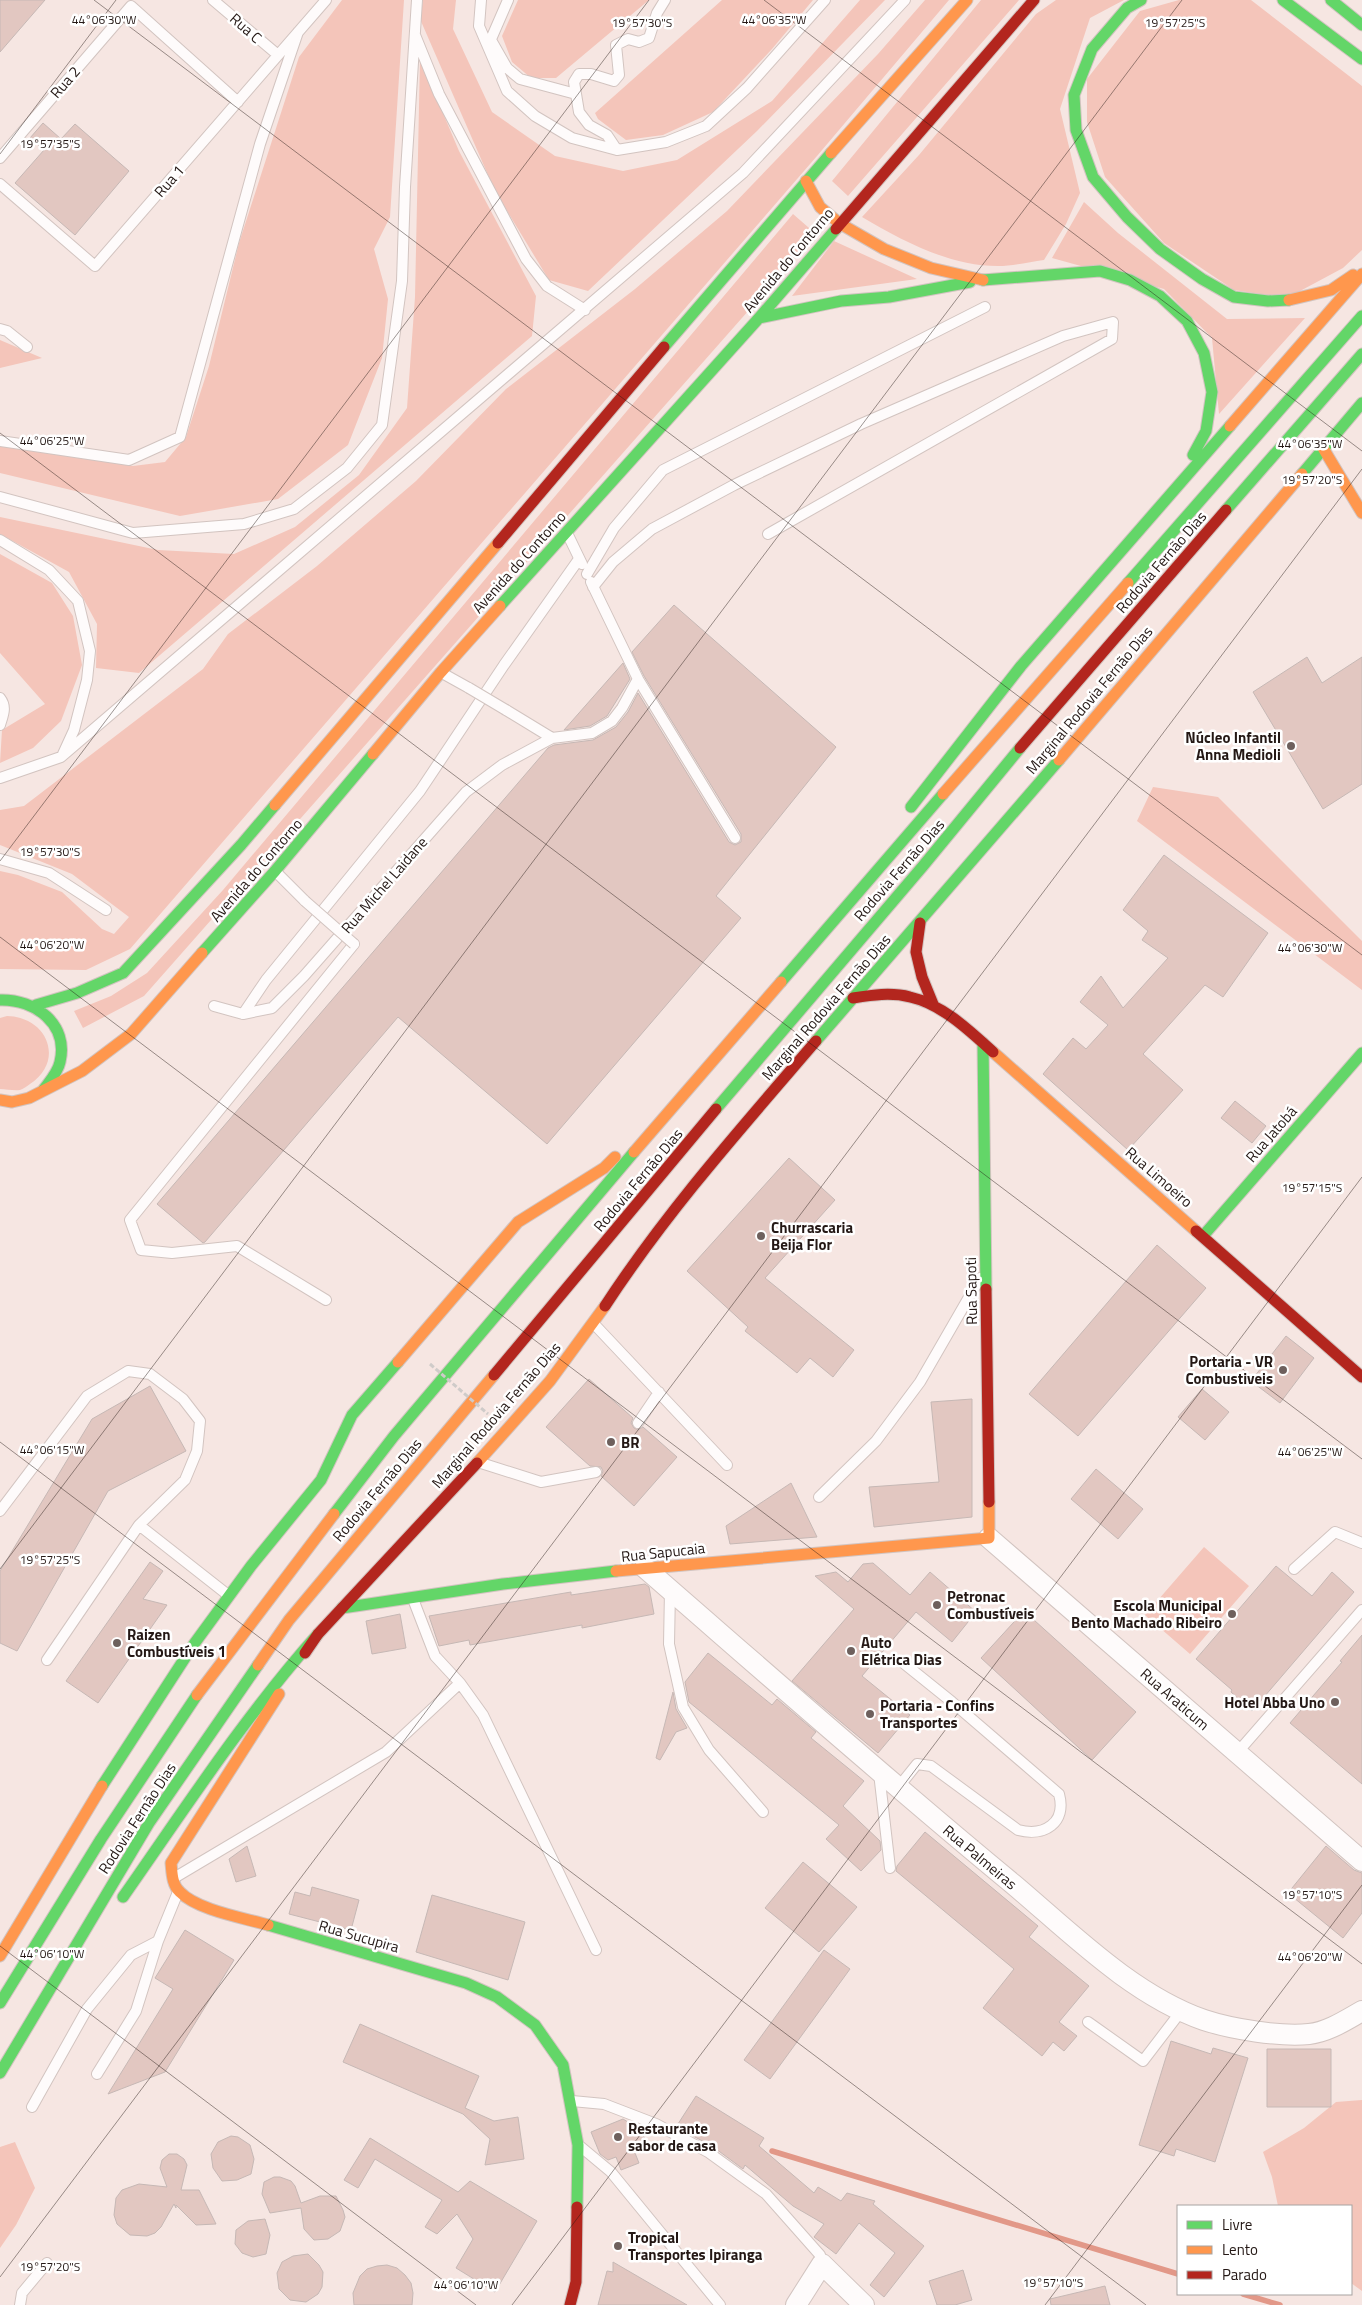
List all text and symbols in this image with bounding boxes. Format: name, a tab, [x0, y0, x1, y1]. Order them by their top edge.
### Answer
street label: Rua C	[225, 7, 267, 49]
text: 44°06'30"W	[72, 10, 137, 29]
text: 44°06'35"W	[742, 10, 807, 29]
text: 19°57'30"S	[612, 13, 672, 32]
text: 19°57'25"S	[1145, 13, 1205, 32]
street label: Rua 2	[44, 61, 86, 103]
text: 19°57'35"S	[20, 134, 80, 153]
street label: Rua 1	[148, 160, 190, 202]
street label: Avenida do Contorno	[737, 202, 839, 318]
text: 44°06'25"W	[20, 431, 85, 450]
text: 44°06'35"W	[1278, 434, 1343, 453]
text: 19°57'20"S	[1282, 470, 1342, 489]
street label: Avenida do Contorno	[467, 506, 571, 618]
street label: Rodovia Fernão Dias	[1110, 506, 1212, 618]
street label: Marginal Rodovia Fernão Dias	[1020, 621, 1158, 779]
place label: Núcleo Infantil Anna Medioli	[1185, 726, 1281, 766]
marker: Núcleo Infantil Anna Medioli	[1285, 740, 1297, 752]
street label: Avenida do Contorno	[204, 813, 308, 927]
street label: Rodovia Fernão Dias	[848, 814, 950, 926]
street label: Rua Michel Laidane	[335, 831, 433, 939]
text: 19°57'30"S	[20, 842, 80, 861]
street label: Marginal Rodovia Fernão Dias	[756, 929, 896, 1085]
text: 44°06'20"W	[20, 935, 85, 954]
text: 44°06'30"W	[1278, 938, 1343, 957]
street label: Rua Jatobá	[1240, 1100, 1302, 1167]
street label: Rodovia Fernão Dias	[588, 1123, 688, 1237]
street label: Rua Limoeiro	[1120, 1141, 1198, 1213]
text: 19°57'15"S	[1282, 1178, 1342, 1197]
place label: Churrascaria Beija Flor	[771, 1216, 853, 1256]
marker: Churrascaria Beija Flor	[755, 1230, 767, 1242]
street label: Rua Sapoti	[959, 1257, 983, 1325]
street label: Marginal Rodovia Fernão Dias	[426, 1337, 566, 1493]
place label: Portaria - VR Combustiveis	[1186, 1350, 1273, 1390]
marker: Portaria - VR Combustiveis	[1277, 1364, 1289, 1376]
place label: BR	[621, 1431, 639, 1454]
street label: Rodovia Fernão Dias	[327, 1433, 427, 1547]
marker: BR	[605, 1436, 617, 1448]
text: 44°06'15"W	[20, 1440, 85, 1459]
text: 44°06'25"W	[1278, 1442, 1343, 1461]
street label: Rua Sapucaia	[620, 1536, 707, 1568]
text: 19°57'25"S	[20, 1550, 80, 1569]
place label: Petronac Combustíveis	[947, 1585, 1034, 1625]
place label: Escola Municipal Bento Machado Ribeiro	[1071, 1594, 1222, 1634]
marker: Petronac Combustíveis	[931, 1599, 943, 1611]
marker: Escola Municipal Bento Machado Ribeiro	[1226, 1608, 1238, 1620]
place label: Raizen Combustíveis 1	[127, 1623, 226, 1663]
place label: Auto Elétrica Dias	[861, 1631, 942, 1671]
marker: Raizen Combustíveis 1	[111, 1637, 123, 1649]
marker: Auto Elétrica Dias	[845, 1645, 857, 1657]
street label: Rua Araticum	[1135, 1662, 1215, 1736]
place label: Hotel Abba Uno	[1224, 1691, 1325, 1714]
place label: Portaria - Confins Transportes	[880, 1694, 994, 1734]
marker: Hotel Abba Uno	[1329, 1696, 1341, 1708]
marker: Portaria - Confins Transportes	[864, 1708, 876, 1720]
street label: Rodovia Fernão Dias	[92, 1758, 182, 1878]
street label: Rua Palmeiras	[938, 1819, 1022, 1895]
text: 19°57'10"S	[1282, 1885, 1342, 1904]
street label: Rua Sucupira	[316, 1914, 402, 1959]
text: 44°06'10"W	[20, 1944, 85, 1963]
text: 44°06'20"W	[1278, 1947, 1343, 1966]
place label: Restaurante sabor de casa	[628, 2117, 716, 2157]
marker: Restaurante sabor de casa	[612, 2131, 624, 2143]
legend	[1177, 2205, 1352, 2295]
text: Livre	[1222, 2213, 1252, 2236]
place label: Tropical Transportes Ipiranga	[628, 2226, 763, 2266]
text: Lento	[1222, 2238, 1258, 2261]
marker: Tropical Transportes Ipiranga	[612, 2240, 624, 2252]
text: 19°57'20"S	[20, 2257, 80, 2276]
text: Parado	[1222, 2263, 1267, 2286]
text: 19°57'10"S	[1023, 2273, 1083, 2292]
text: 44°06'10"W	[434, 2275, 499, 2294]

